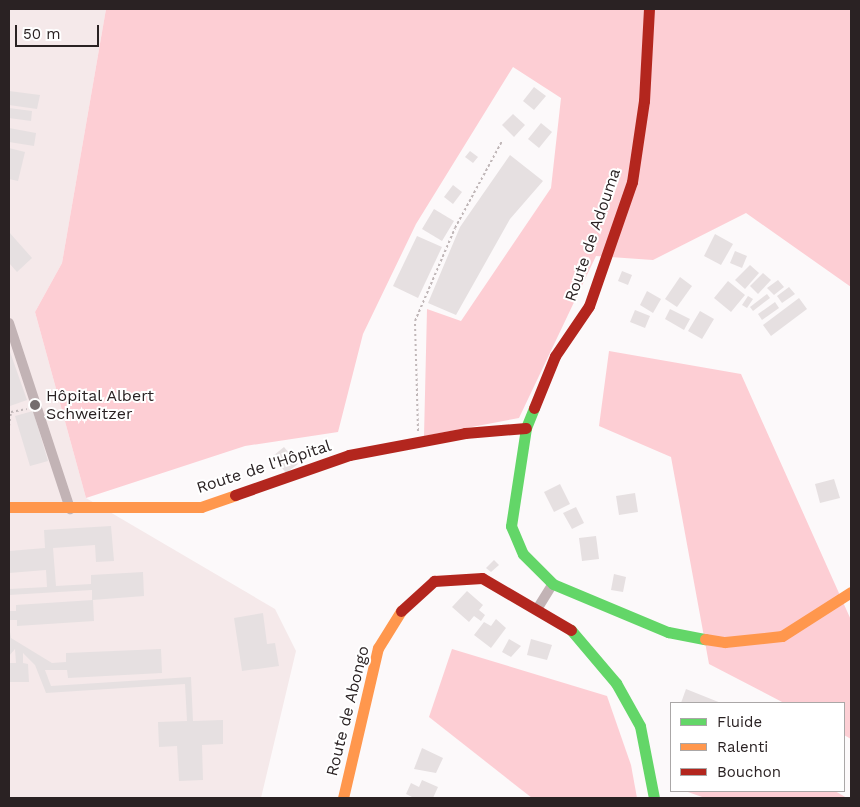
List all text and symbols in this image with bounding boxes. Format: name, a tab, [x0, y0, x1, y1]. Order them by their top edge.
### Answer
scale bar	[18, 15, 101, 47]
text: 50 m	[23, 25, 60, 43]
street label: Route de Adouma	[561, 166, 625, 304]
place label: Hôpital Albert Schweitzer	[46, 386, 155, 424]
marker: Hôpital Albert Schweitzer	[28, 398, 42, 412]
street label: Route de l'Hôpital	[194, 436, 334, 498]
street label: Route de Abongo	[322, 644, 374, 778]
legend	[670, 702, 845, 792]
text: Fluide	[717, 713, 762, 731]
text: Ralenti	[717, 738, 768, 756]
text: Bouchon	[717, 763, 781, 781]

